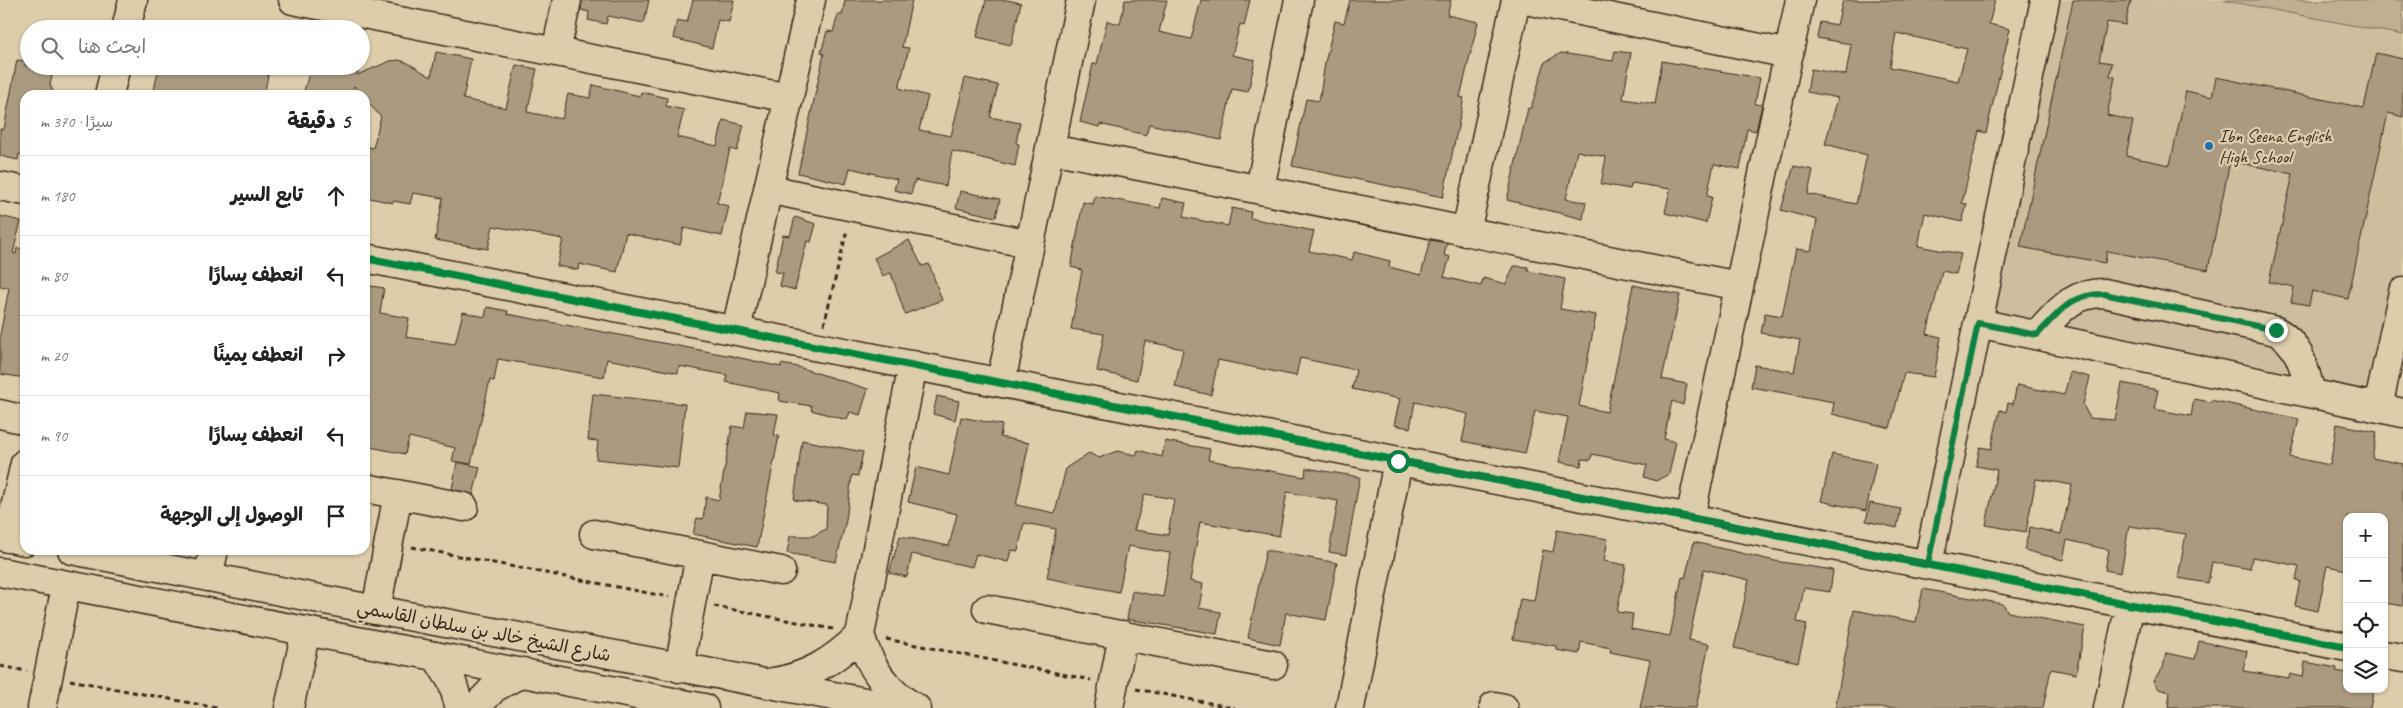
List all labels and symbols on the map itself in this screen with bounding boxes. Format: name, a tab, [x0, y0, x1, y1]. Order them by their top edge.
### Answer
place label: Ibn Seena English High School	[2219, 125, 2332, 168]
marker: Ibn Seena English High School	[2203, 140, 2215, 152]
route end	[2265, 319, 2288, 342]
route start	[1387, 450, 1410, 473]
street label: شارع الشيخ خالد بن سلطان القاسمي	[354, 596, 613, 671]

